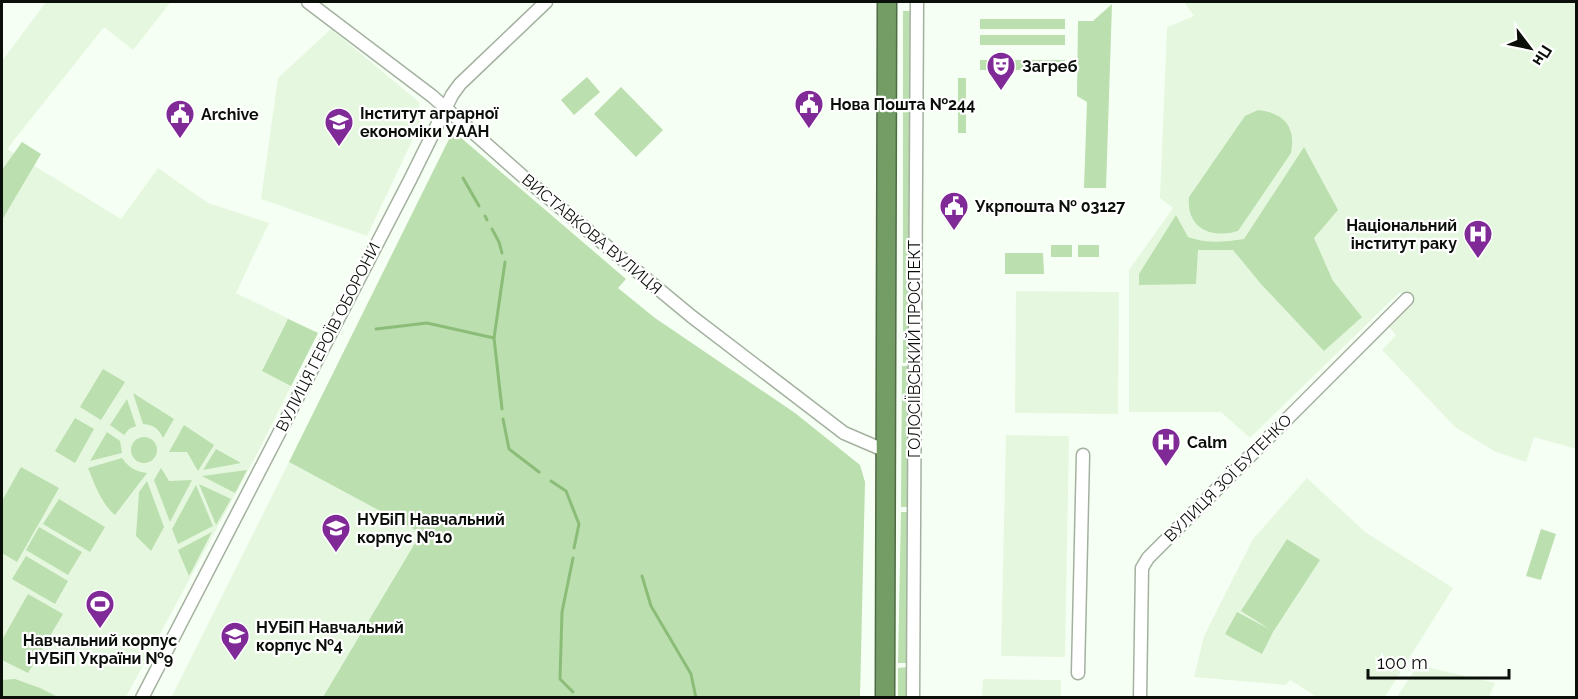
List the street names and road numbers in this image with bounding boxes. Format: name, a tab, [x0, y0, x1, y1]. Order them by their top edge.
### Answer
street label: ВИСТАВКОВА ВУЛИЦЯ	[518, 170, 666, 298]
street label: ВУЛИЦЯ ГЕРОЇВ ОБОРОНИ	[271, 239, 384, 435]
street label: ГОЛОСІЇВСЬКИЙ ПРОСПЕКТ	[904, 240, 924, 458]
street label: ВУЛИЦЯ ЗОЇ БУТЕНКО	[1160, 410, 1296, 546]

